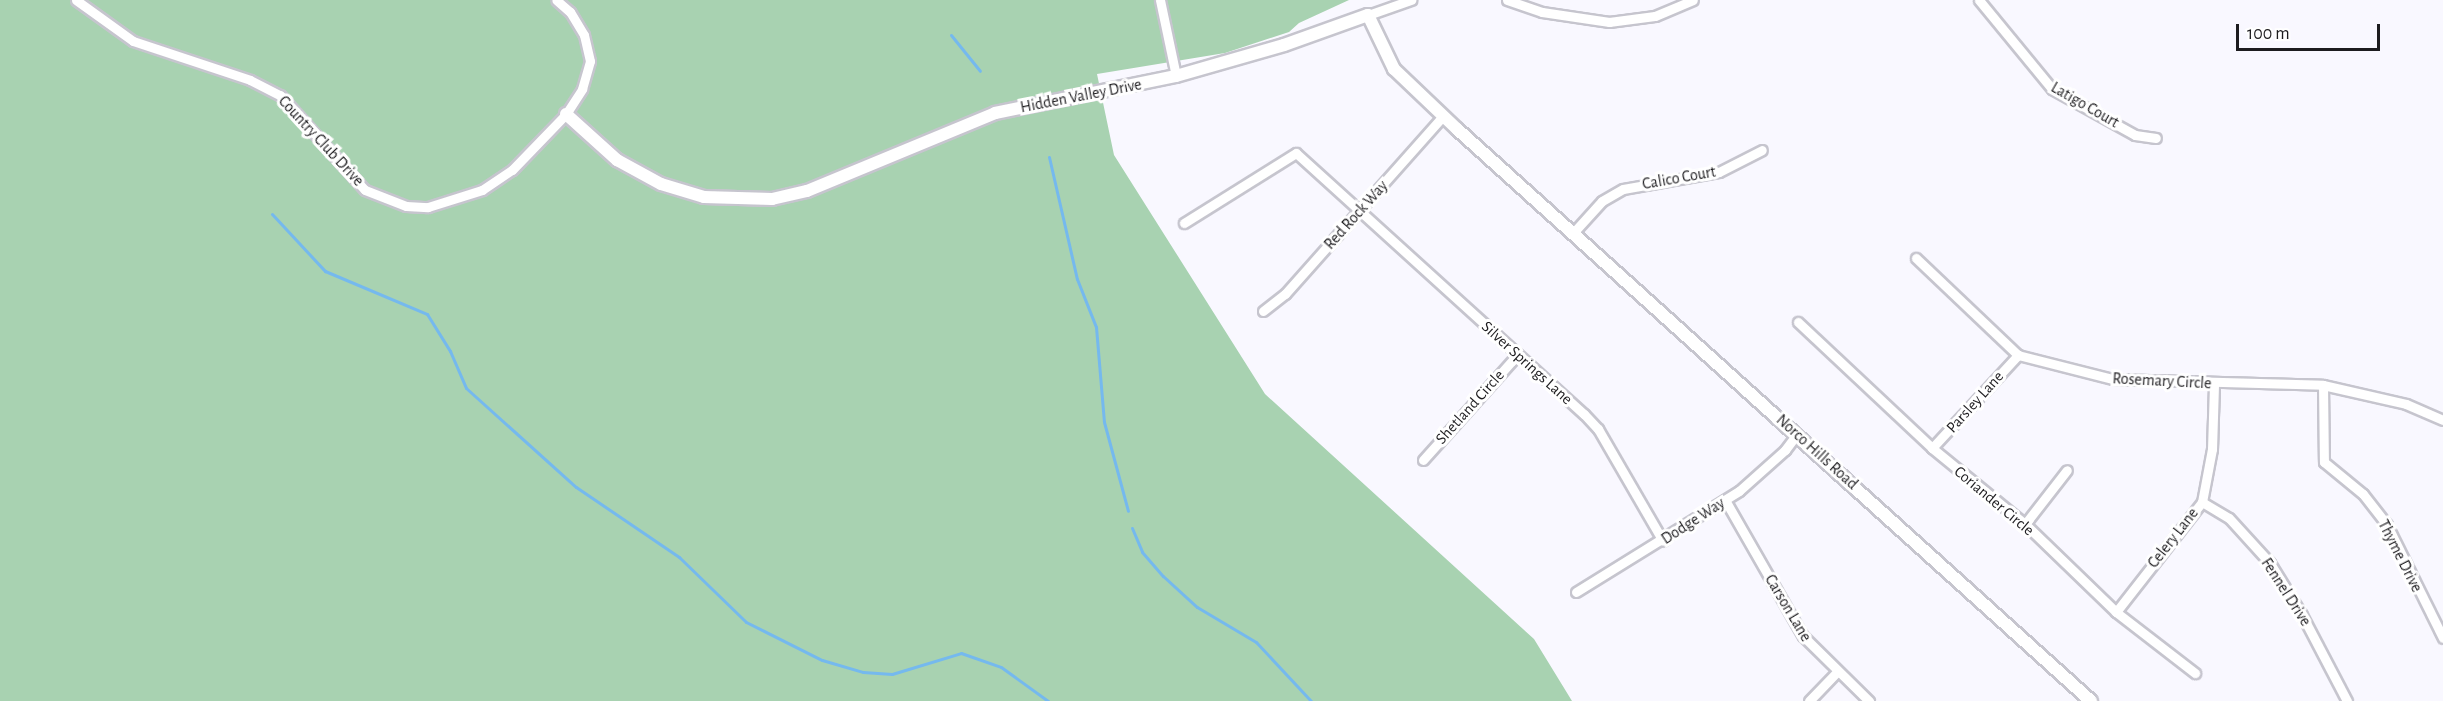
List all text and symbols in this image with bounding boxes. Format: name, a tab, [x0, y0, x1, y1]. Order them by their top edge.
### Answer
scale bar	[2239, 12, 2383, 50]
text: 100 m	[2247, 25, 2290, 43]
street label: Hidden Valley Drive	[1019, 75, 1143, 117]
street label: Latigo Court	[2048, 78, 2122, 132]
street label: Country Club Drive	[274, 92, 368, 190]
street label: Calico Court	[1641, 162, 1717, 194]
street label: Red Rock Way	[1320, 177, 1392, 253]
street label: Silver Springs Lane	[1478, 317, 1576, 409]
street label: Shetland Circle	[1432, 366, 1508, 448]
street label: Parsley Lane	[1942, 367, 2008, 437]
street label: Rosemary Circle	[2112, 369, 2212, 393]
street label: Norco Hills Road	[1772, 410, 1862, 494]
street label: Coriander Circle	[1950, 462, 2038, 540]
street label: Dodge Way	[1658, 493, 1728, 549]
street label: Celery Lane	[2144, 504, 2202, 572]
street label: Thyme Drive	[2374, 517, 2426, 595]
street label: Fennel Drive	[2257, 554, 2315, 630]
street label: Carson Lane	[1761, 571, 1815, 645]

